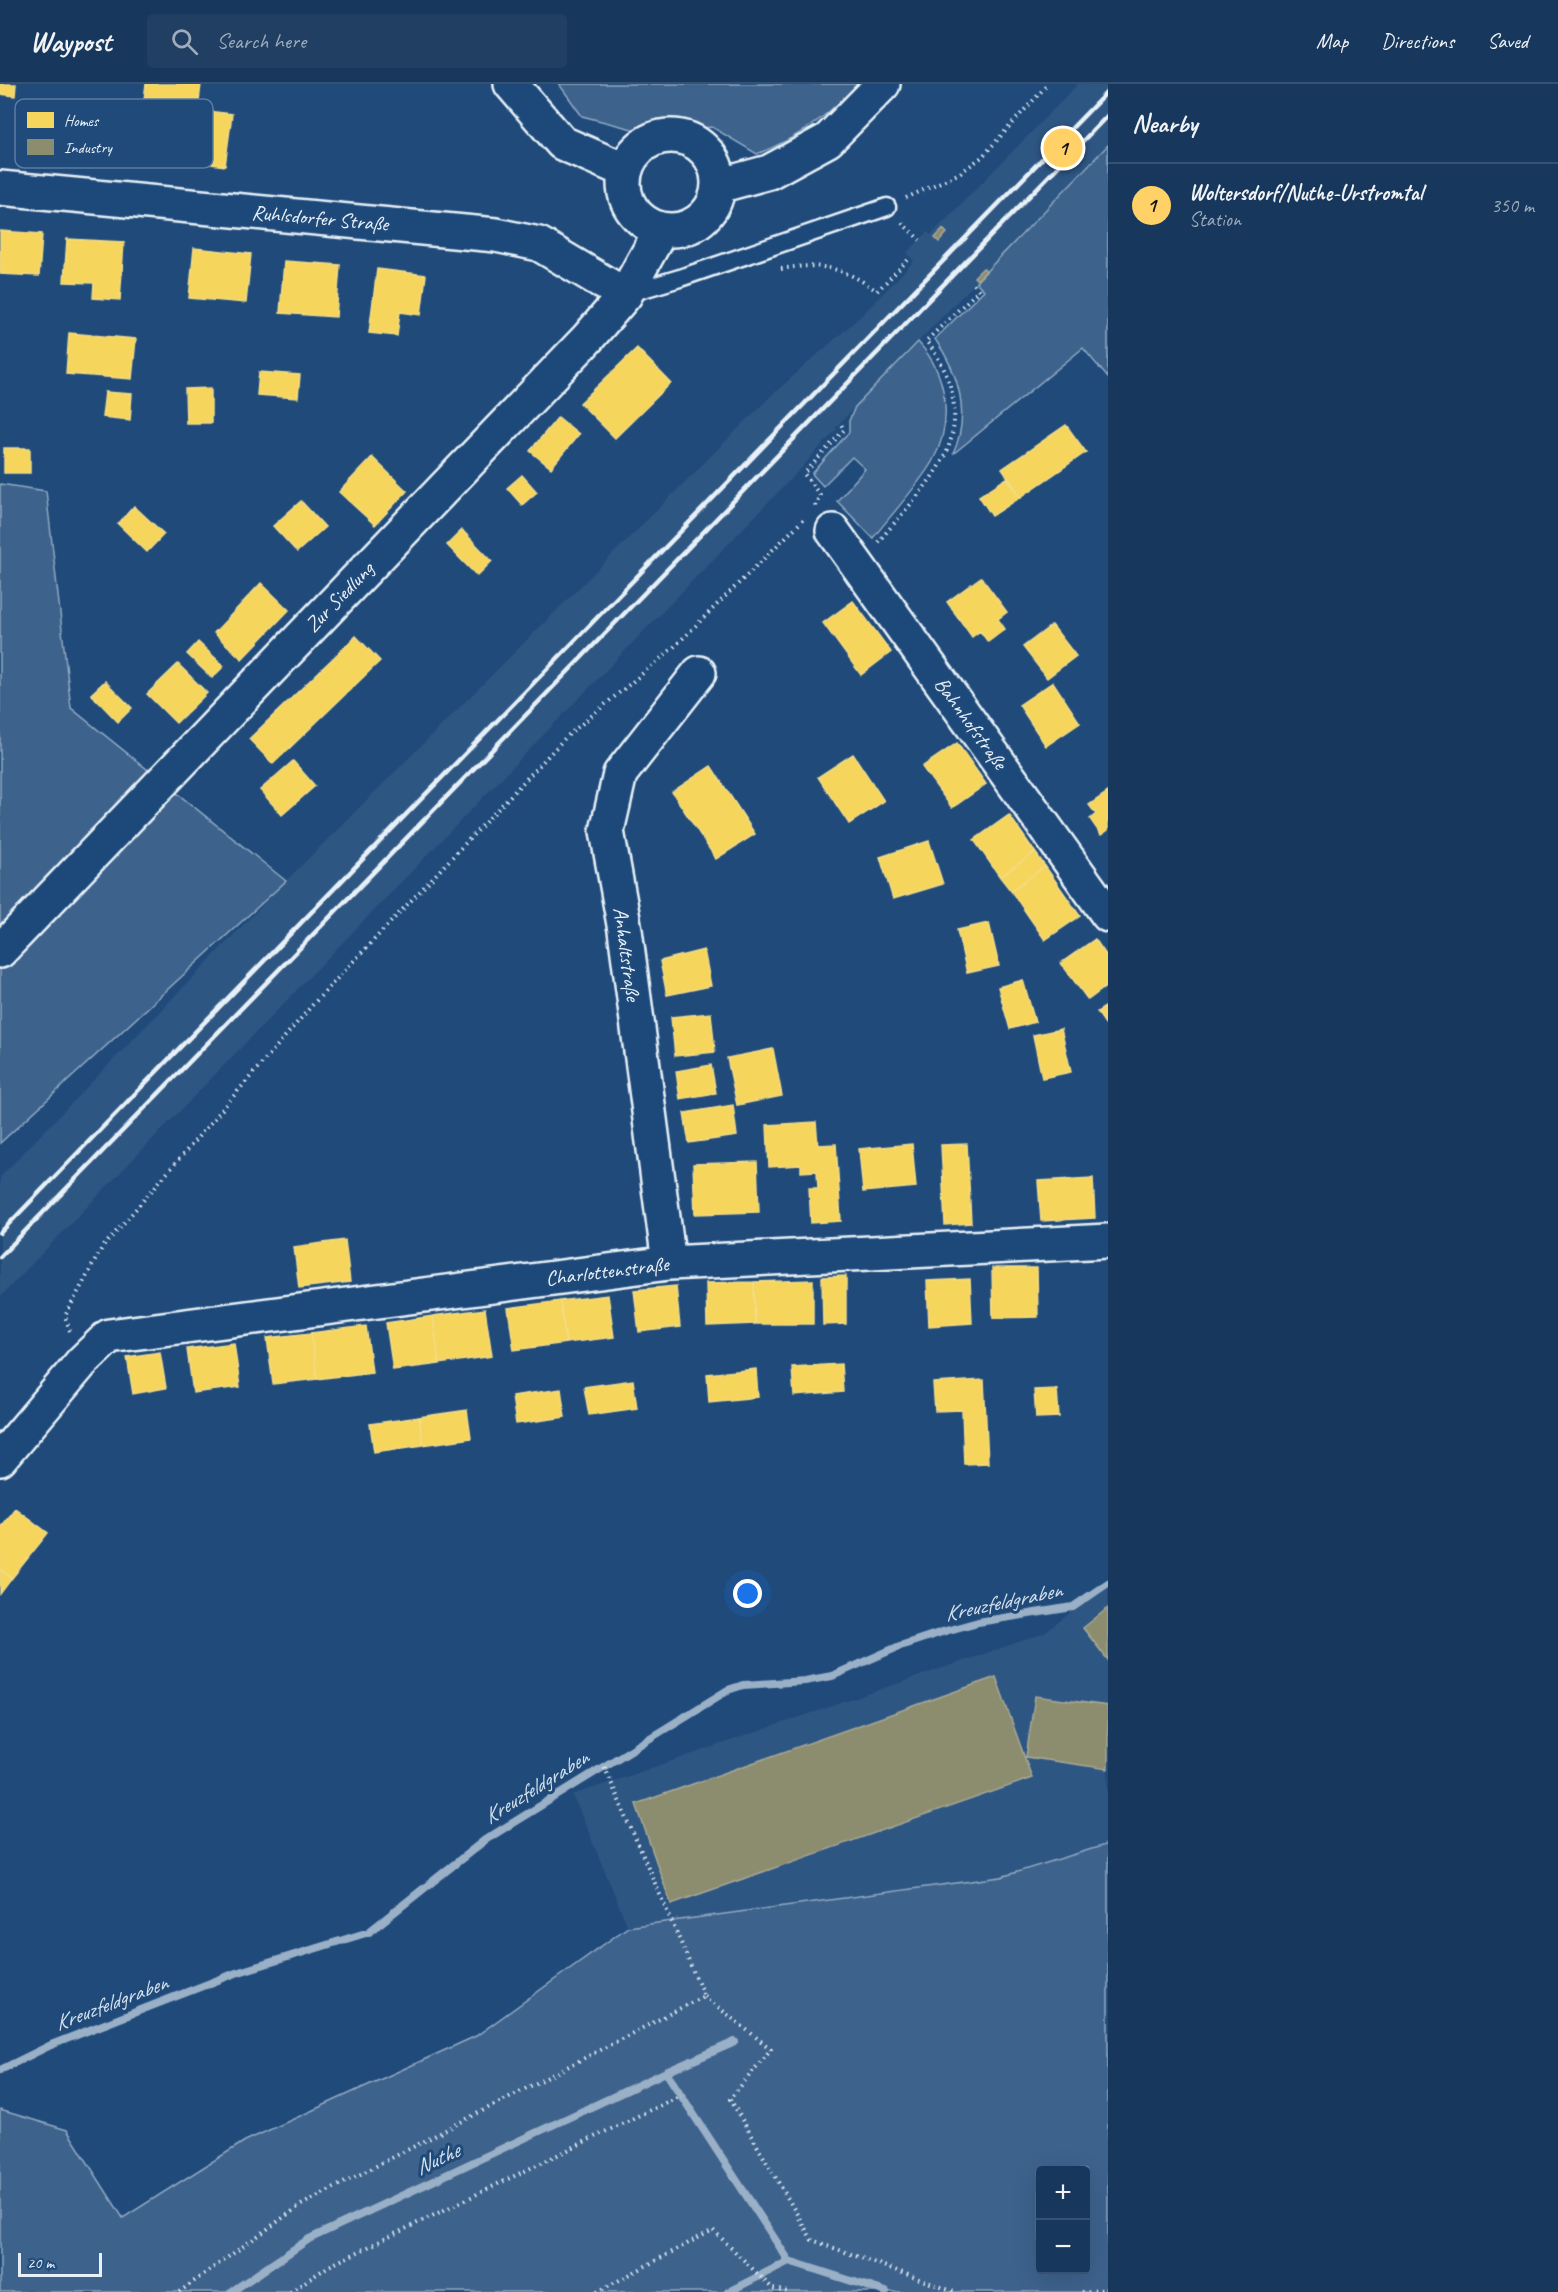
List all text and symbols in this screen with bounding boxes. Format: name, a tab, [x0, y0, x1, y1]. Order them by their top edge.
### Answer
search box	[147, 14, 567, 68]
text: Waypost	[30, 24, 111, 59]
icon: search	[168, 25, 201, 58]
text: Search here	[216, 27, 306, 55]
text: Map	[1316, 28, 1348, 54]
text: Directions	[1381, 28, 1454, 54]
text: Saved	[1487, 28, 1528, 54]
legend	[15, 99, 213, 168]
text: Nearby	[1132, 107, 1197, 140]
text: Homes	[64, 111, 100, 131]
pin: 1	[1044, 126, 1082, 170]
text: Industry	[64, 138, 113, 158]
text: Woltersdorf/Nuthe-Urstromtal	[1189, 179, 1423, 207]
text: 1	[1147, 193, 1156, 218]
text: 350 m	[1491, 193, 1534, 218]
street label: Ruhlsdorfer Straße	[251, 199, 391, 237]
text: Station	[1189, 207, 1241, 232]
street label: Zur Siedlung	[299, 555, 380, 638]
street label: Bahnhofstraße	[929, 672, 1014, 776]
street label: Anhaltstraße	[608, 906, 647, 1005]
street label: Charlottenstraße	[544, 1250, 672, 1291]
water label: Kreuzfeldgraben	[942, 1576, 1066, 1628]
your location	[733, 1579, 762, 1608]
water label: Kreuzfeldgraben	[478, 1743, 596, 1830]
water label: Kreuzfeldgraben	[50, 1968, 173, 2037]
water label: Nuthe	[410, 2135, 467, 2181]
map controls	[1036, 2166, 1090, 2274]
button: +	[1036, 2166, 1090, 2220]
button: −	[1036, 2220, 1090, 2274]
scale bar	[18, 2250, 102, 2278]
text: 20 m	[27, 2253, 54, 2273]

